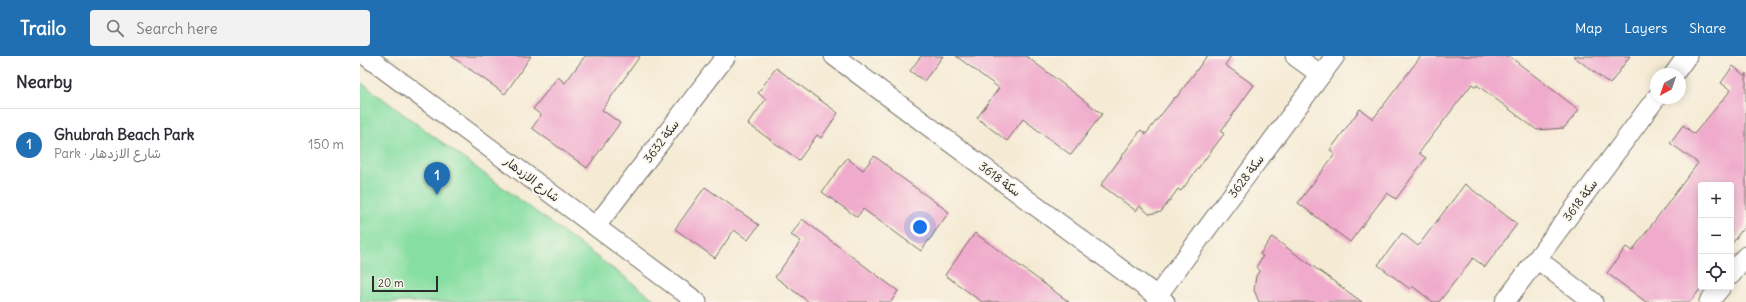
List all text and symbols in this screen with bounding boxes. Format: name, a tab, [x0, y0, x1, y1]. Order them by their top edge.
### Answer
search box	[90, 10, 370, 46]
text: Trailo	[20, 16, 66, 40]
icon: search	[104, 17, 126, 39]
text: Search here	[136, 19, 218, 38]
text: Map	[1575, 19, 1602, 37]
text: Layers	[1624, 19, 1667, 37]
text: Share	[1689, 19, 1726, 37]
north arrow	[1650, 68, 1686, 104]
text: Nearby	[16, 71, 72, 93]
street label: سكة 3632	[640, 117, 682, 165]
text: Ghubrah Beach Park	[54, 125, 194, 144]
text: 1	[26, 136, 32, 153]
text: 150 m	[308, 136, 344, 153]
text: Park · شارع الازدهار	[54, 145, 161, 162]
street label: سكة 3628	[1225, 151, 1267, 201]
street label: شارع الازدهار	[499, 153, 563, 206]
street label: سكة 3618	[976, 158, 1024, 200]
pin: 1	[424, 162, 450, 195]
street label: سكة 3618	[1559, 176, 1601, 224]
map controls	[1698, 182, 1734, 290]
button: +	[1698, 182, 1734, 218]
your location	[910, 217, 930, 237]
button: −	[1698, 218, 1734, 254]
button: locate	[1698, 254, 1734, 290]
scale bar	[372, 274, 438, 293]
text: 20 m	[378, 276, 404, 290]

